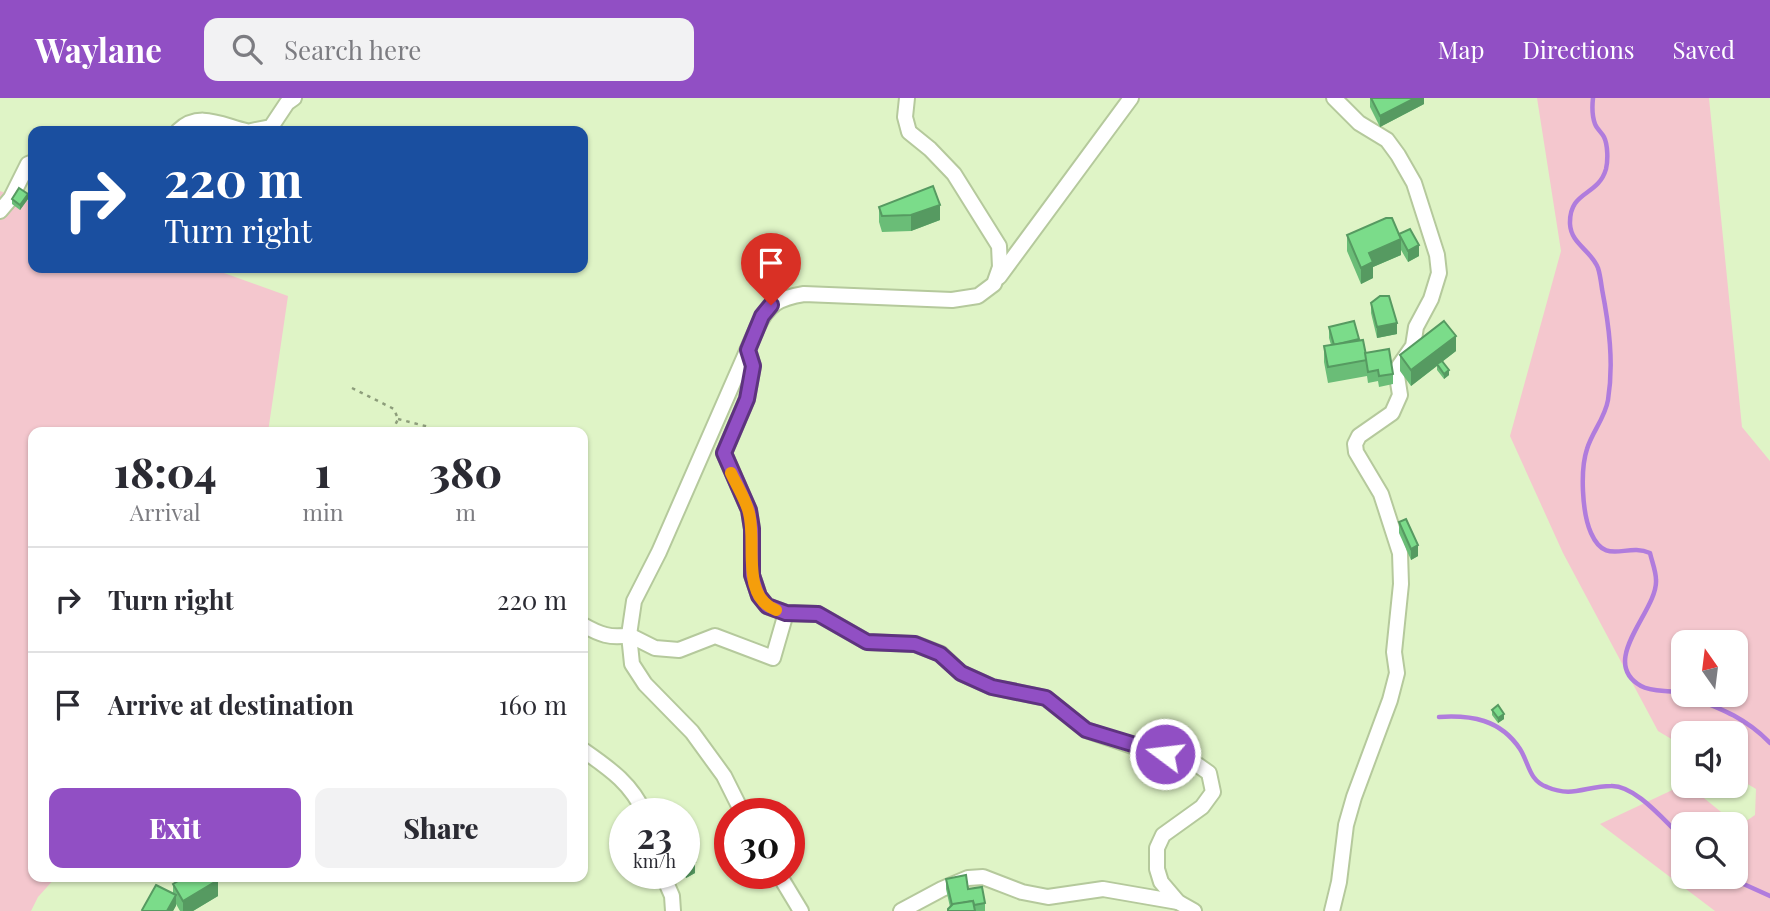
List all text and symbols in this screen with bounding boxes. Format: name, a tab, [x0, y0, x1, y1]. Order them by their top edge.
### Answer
search box	[204, 18, 694, 81]
text: Waylane	[35, 27, 162, 71]
icon: search	[228, 30, 266, 68]
text: Search here	[284, 32, 421, 67]
text: Map	[1438, 33, 1484, 65]
text: Directions	[1522, 33, 1635, 65]
text: Saved	[1673, 33, 1735, 65]
text: 220 m	[164, 145, 303, 210]
icon: right	[49, 154, 140, 245]
text: Turn right	[164, 208, 312, 251]
pin	[741, 233, 801, 305]
icon: arrive	[752, 244, 790, 282]
text: 18:04	[114, 443, 217, 499]
text: 1	[315, 443, 331, 499]
text: 380	[429, 443, 502, 499]
text: Arrival	[130, 496, 201, 527]
text: min	[303, 496, 343, 527]
text: m	[455, 496, 476, 527]
icon: right	[49, 581, 87, 619]
text: Turn right	[108, 582, 234, 617]
text: 220 m	[497, 582, 567, 617]
north arrow	[1671, 630, 1748, 707]
map controls	[1671, 630, 1748, 889]
icon: arrive	[49, 686, 87, 724]
text: Arrive at destination	[108, 687, 354, 722]
text: 160 m	[499, 687, 567, 722]
position arrow	[1128, 717, 1202, 791]
button: sound	[1671, 721, 1748, 798]
button: Exit	[49, 788, 301, 868]
button: Share	[315, 788, 567, 868]
speed limit sign: 30	[714, 798, 805, 889]
text: 23	[637, 811, 672, 858]
button: search	[1671, 812, 1748, 889]
text: km/h	[633, 849, 676, 873]

